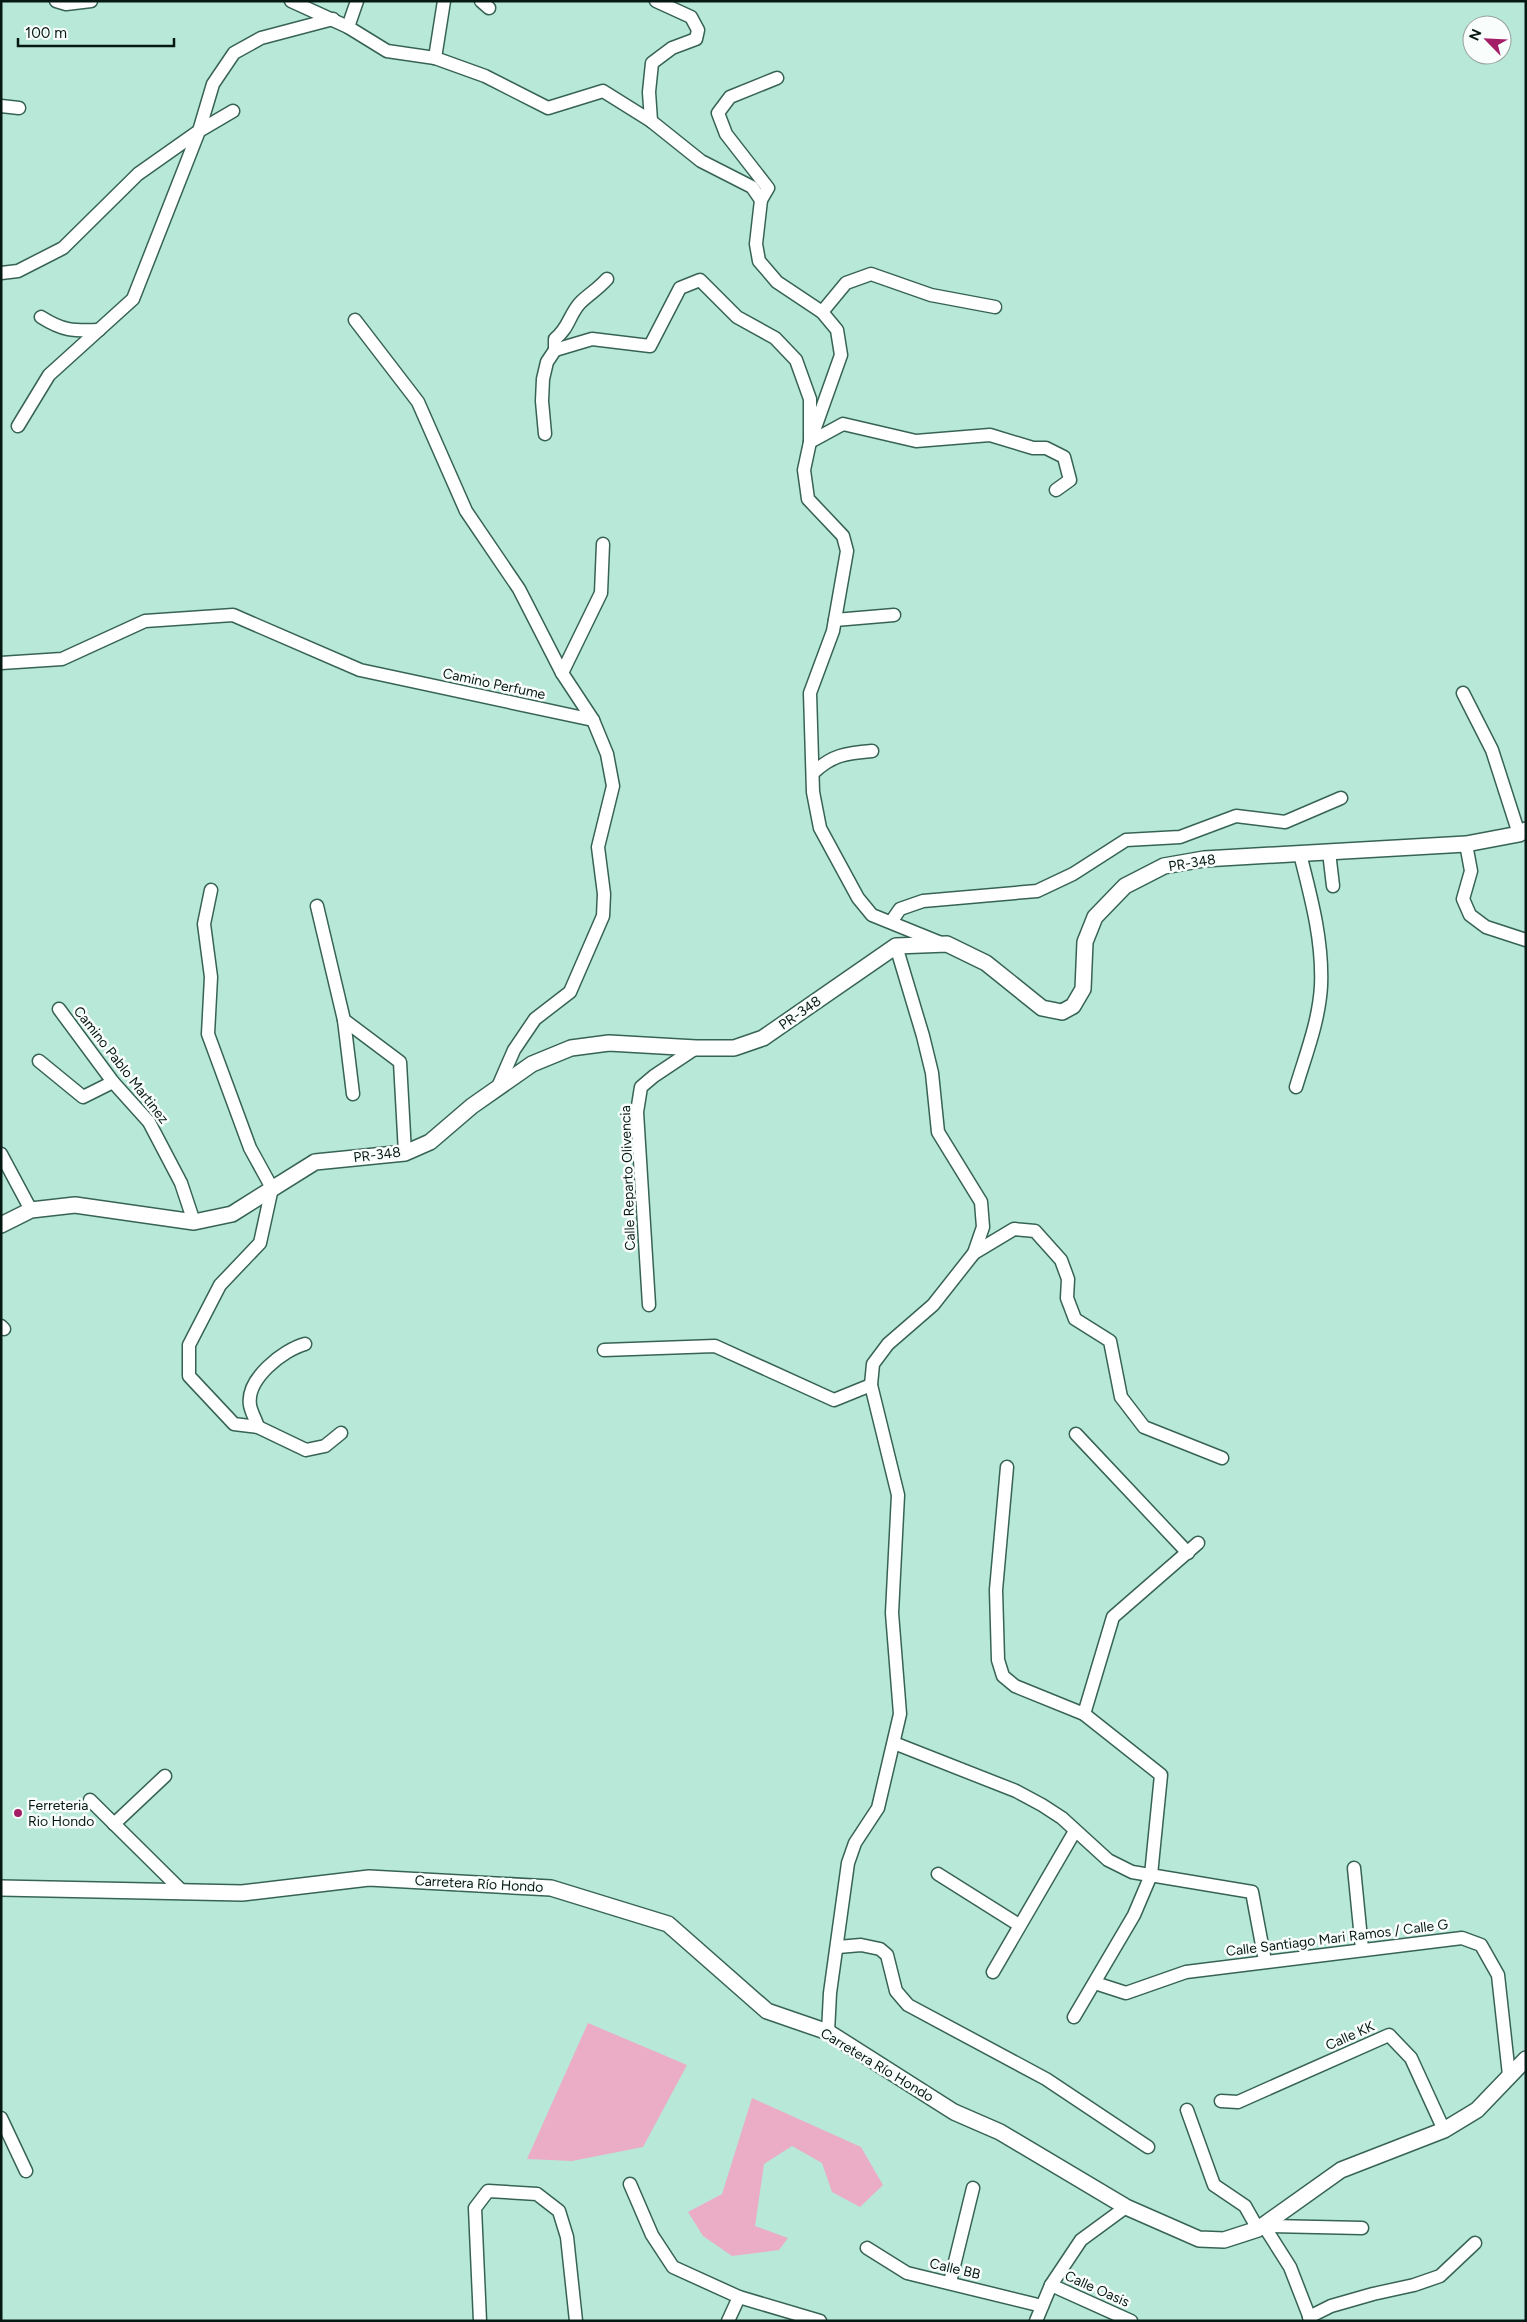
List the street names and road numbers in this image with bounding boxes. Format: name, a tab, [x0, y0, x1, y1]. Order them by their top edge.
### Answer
street label: Camino Perfume	[441, 665, 547, 703]
street label: PR-348	[1167, 851, 1217, 875]
street label: PR-348	[776, 992, 824, 1034]
street label: Camino Pablo Martinez	[70, 1003, 172, 1127]
street label: Calle Reparto Olivencia	[617, 1105, 639, 1251]
street label: PR-348	[352, 1144, 402, 1166]
street label: Carretera Río Hondo	[414, 1872, 544, 1896]
street label: Calle Santiago Mari Ramos / Calle G	[1225, 1916, 1450, 1960]
street label: Calle KK	[1323, 2018, 1377, 2054]
street label: Carretera Río Hondo	[817, 2025, 937, 2105]
street label: Calle BB	[928, 2255, 982, 2283]
street label: Calle Oasis	[1062, 2267, 1132, 2311]

